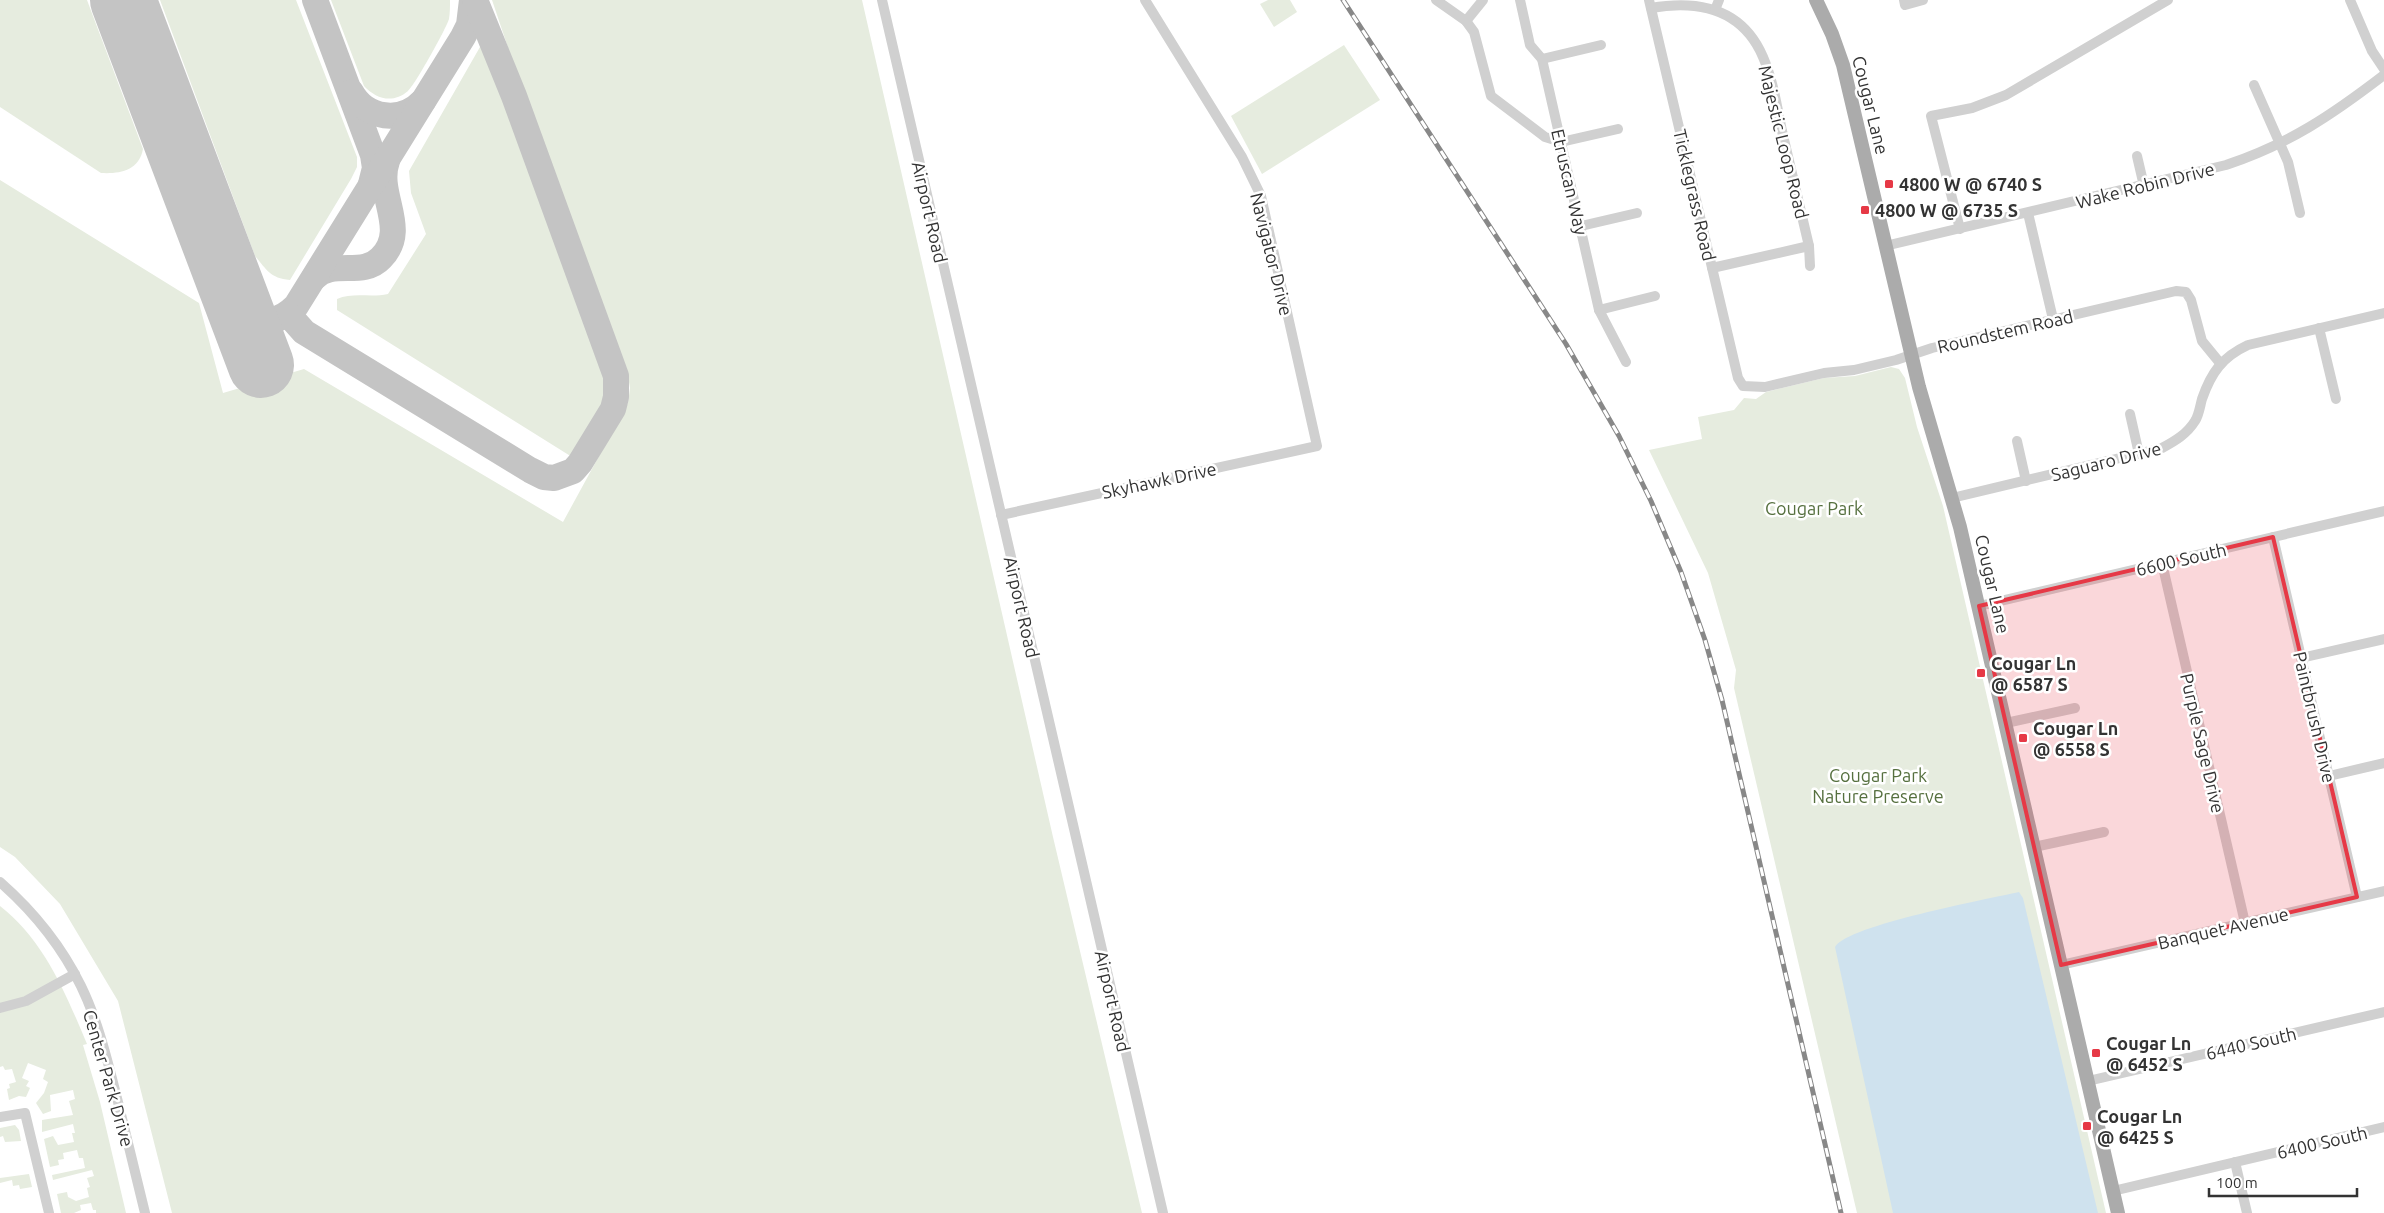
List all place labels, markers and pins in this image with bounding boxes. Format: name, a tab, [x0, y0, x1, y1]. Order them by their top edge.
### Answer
place label: 4800 W @ 6740 S	[1899, 174, 2042, 194]
marker: 4800 W @ 6740 S	[1883, 178, 1895, 190]
place label: 4800 W @ 6735 S	[1875, 200, 2018, 220]
marker: 4800 W @ 6735 S	[1859, 204, 1871, 216]
place label: Cougar Ln @ 6587 S	[1991, 653, 2076, 694]
marker: Cougar Ln @ 6587 S	[1975, 667, 1987, 679]
place label: Cougar Ln @ 6558 S	[2033, 718, 2118, 759]
marker: Cougar Ln @ 6558 S	[2017, 732, 2029, 744]
place label: Cougar Ln @ 6452 S	[2106, 1033, 2191, 1074]
marker: Cougar Ln @ 6452 S	[2090, 1047, 2102, 1059]
place label: Cougar Ln @ 6425 S	[2097, 1106, 2182, 1147]
marker: Cougar Ln @ 6425 S	[2081, 1120, 2093, 1132]

